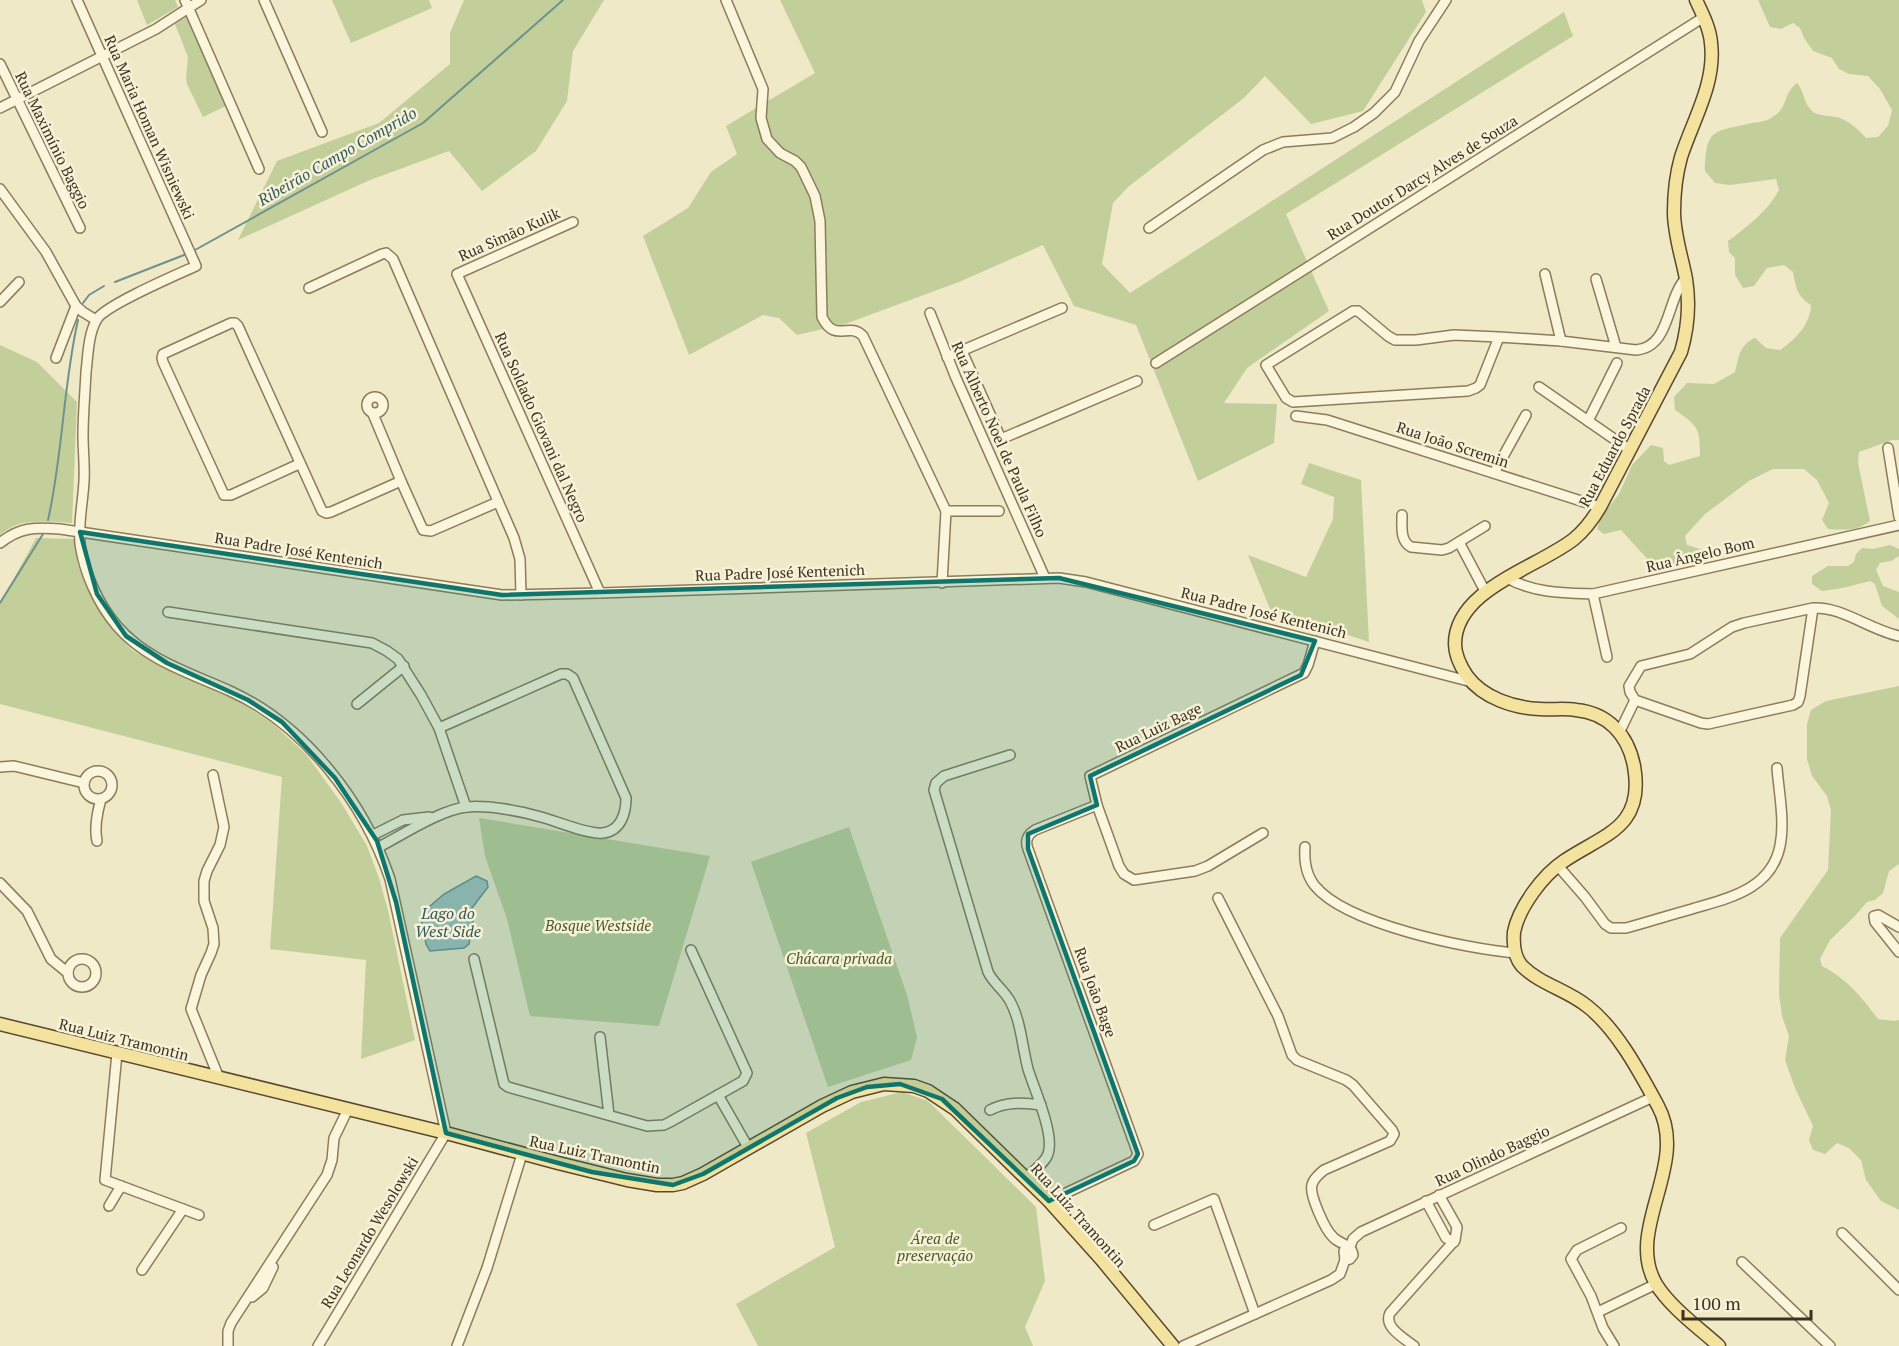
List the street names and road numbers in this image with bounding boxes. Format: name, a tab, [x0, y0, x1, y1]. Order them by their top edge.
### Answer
street label: Rua Maria Homan Wisniewski	[100, 32, 200, 222]
street label: Rua Maximínio Baggio	[11, 68, 95, 212]
street label: Rua Doutor Darcy Alves de Souza	[1323, 110, 1521, 244]
street label: Rua Simão Kulik	[455, 202, 563, 265]
street label: Rua Soldado Giovani dal Negro	[491, 329, 593, 525]
street label: Rua Alberto Noel de Paula Filho	[948, 338, 1052, 540]
street label: Rua Eduardo Sprada	[1574, 382, 1655, 510]
street label: Rua João Scremin	[1394, 416, 1512, 472]
street label: Rua Padre José Kentenich	[213, 527, 385, 573]
street label: Rua Ângelo Bom	[1644, 532, 1756, 576]
street label: Rua Padre José Kentenich	[695, 559, 865, 585]
street label: Rua Padre José Kentenich	[1179, 582, 1349, 642]
street label: Rua Luiz Bage	[1111, 697, 1205, 757]
street label: Rua João Bage	[1070, 944, 1122, 1040]
street label: Rua Luiz Tramontin	[57, 1013, 191, 1065]
street label: Rua Olindo Baggio	[1432, 1120, 1552, 1190]
street label: Rua Luiz Tramontin	[528, 1130, 662, 1178]
street label: Rua Leonardo Wesolowski	[316, 1152, 422, 1312]
street label: Rua Luiz Tramontin	[1027, 1159, 1131, 1271]

